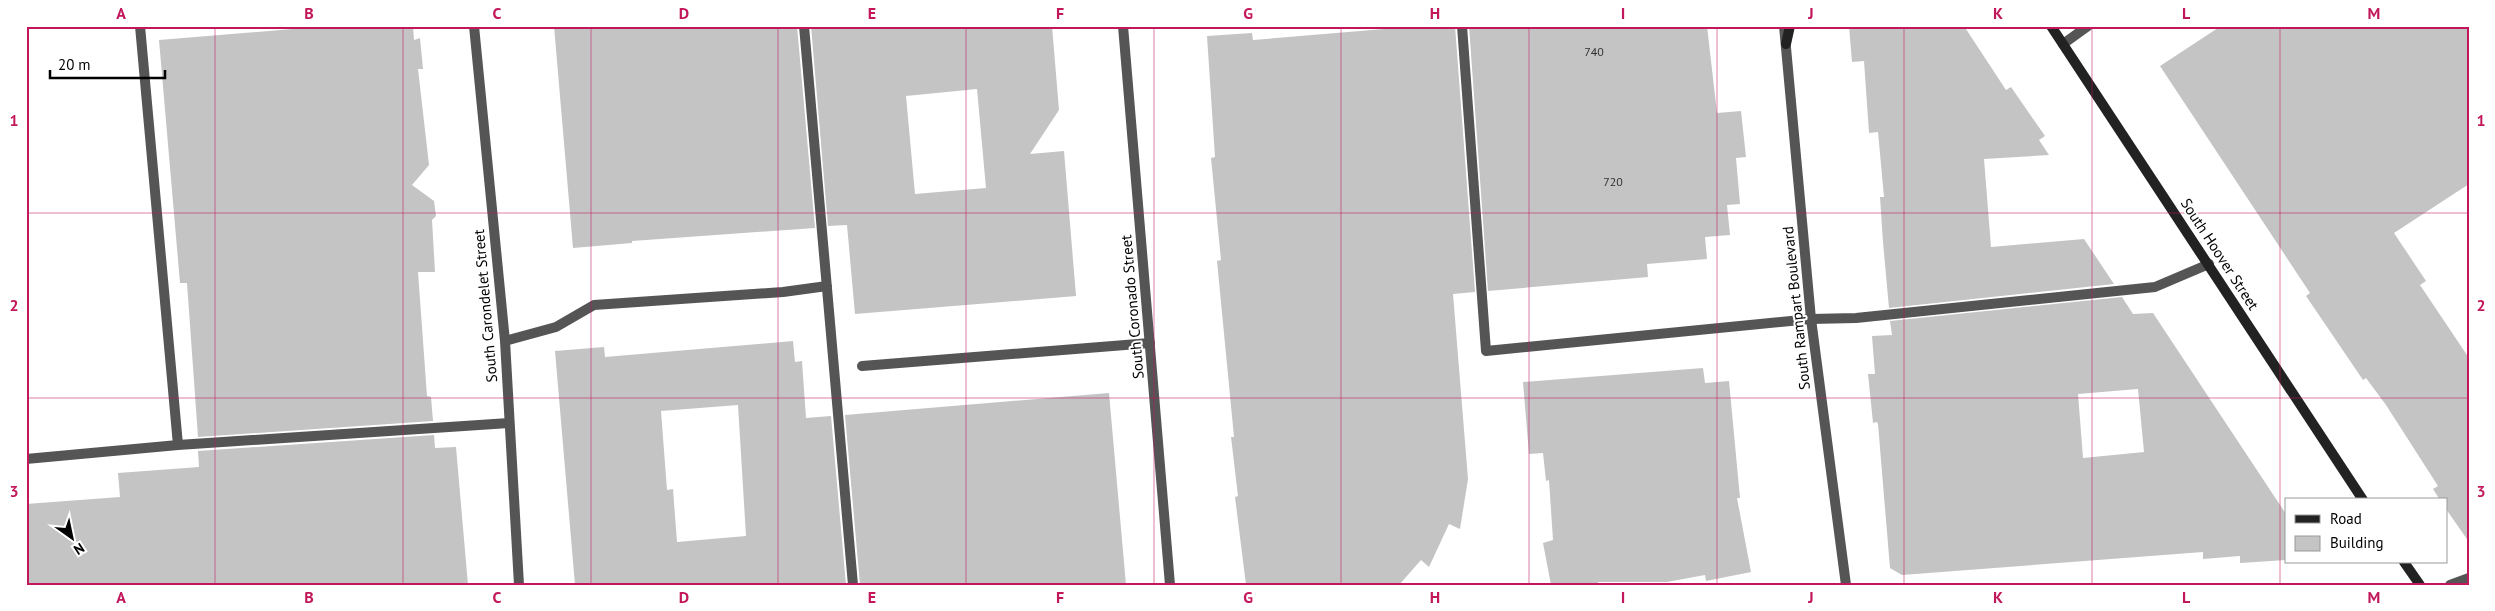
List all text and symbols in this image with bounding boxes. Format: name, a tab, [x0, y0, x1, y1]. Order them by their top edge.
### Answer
text: A	[116, 3, 126, 23]
text: B	[304, 3, 314, 23]
text: C	[493, 3, 502, 23]
text: D	[679, 3, 689, 23]
text: E	[868, 3, 876, 23]
text: F	[1056, 3, 1064, 23]
text: G	[1243, 3, 1253, 23]
text: H	[1430, 3, 1440, 23]
text: I	[1621, 3, 1625, 23]
text: J	[1807, 3, 1814, 23]
text: K	[1993, 3, 2003, 23]
text: L	[2182, 3, 2191, 23]
text: M	[2368, 3, 2380, 23]
house number: 740	[1584, 44, 1604, 59]
scale bar	[50, 48, 165, 80]
text: 20 m	[58, 55, 91, 74]
text: 1	[9, 110, 19, 130]
text: 1	[2476, 110, 2486, 130]
house number: 720	[1603, 174, 1623, 189]
street label: South Hoover Street	[2177, 195, 2263, 313]
street label: South Rampart Boulevard	[1778, 225, 1814, 391]
street label: South Carondelet Street	[469, 229, 501, 383]
street label: South Coronado Street	[1116, 234, 1148, 380]
text: 2	[9, 295, 19, 315]
text: 2	[2476, 295, 2486, 315]
text: 3	[9, 481, 19, 501]
text: 3	[2476, 481, 2486, 501]
legend	[2285, 498, 2448, 564]
text: Road	[2330, 509, 2362, 528]
north arrow	[48, 514, 98, 564]
text: Building	[2330, 533, 2384, 552]
text: N	[70, 539, 88, 559]
text: A	[116, 587, 126, 607]
text: B	[304, 587, 314, 607]
text: C	[493, 587, 502, 607]
text: D	[679, 587, 689, 607]
text: E	[868, 587, 876, 607]
text: F	[1056, 587, 1064, 607]
text: G	[1243, 587, 1253, 607]
text: H	[1430, 587, 1440, 607]
text: I	[1621, 587, 1625, 607]
text: J	[1807, 587, 1814, 607]
text: K	[1993, 587, 2003, 607]
text: L	[2182, 587, 2191, 607]
text: M	[2368, 587, 2380, 607]

